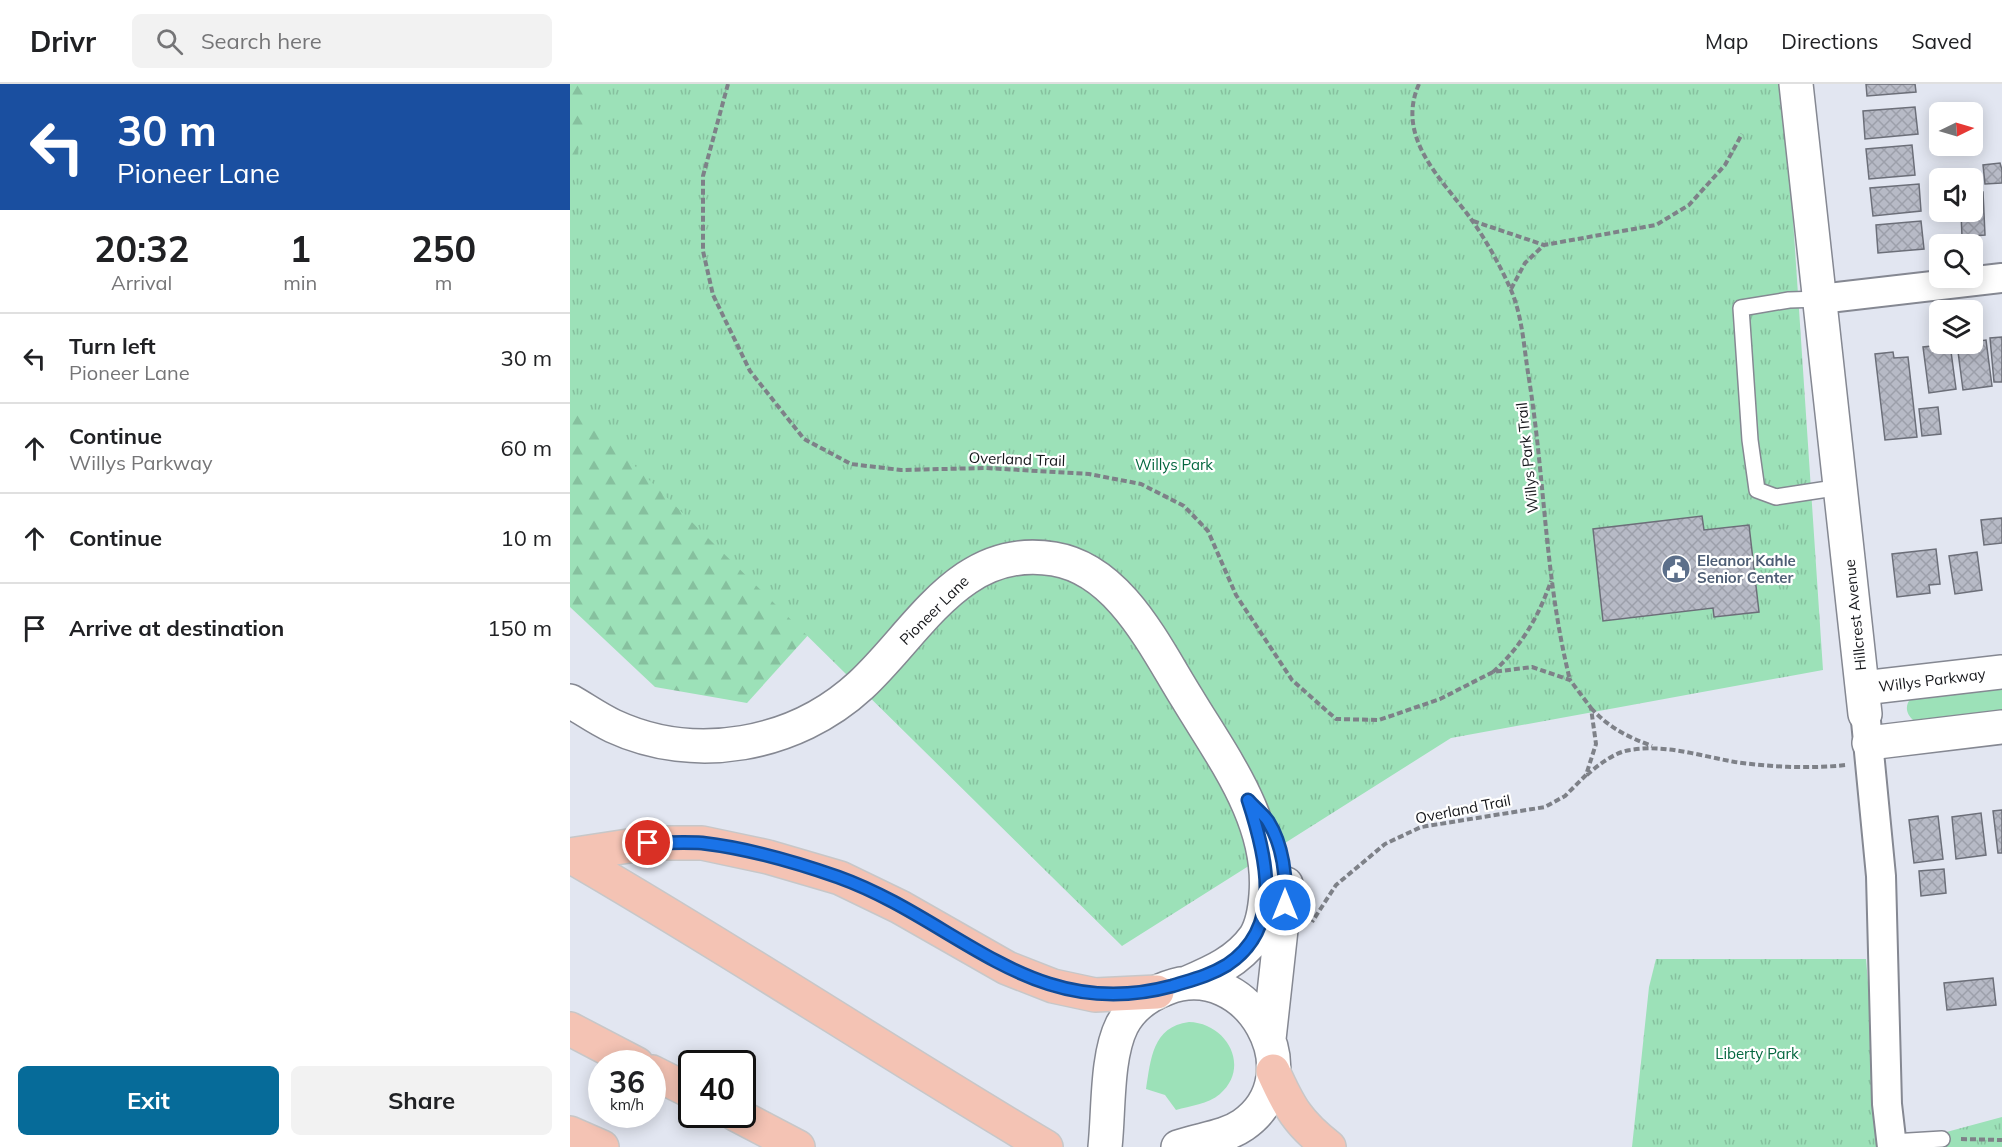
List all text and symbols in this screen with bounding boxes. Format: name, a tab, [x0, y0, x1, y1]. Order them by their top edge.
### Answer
search box	[132, 14, 552, 68]
text: Drivr	[30, 24, 96, 59]
icon: search	[153, 25, 186, 58]
text: Search here	[201, 27, 322, 55]
text: Map	[1705, 28, 1748, 54]
text: Directions	[1781, 28, 1878, 54]
text: Saved	[1911, 28, 1972, 54]
north arrow	[1929, 102, 1983, 156]
map controls	[1929, 102, 1983, 354]
text: 30 m	[117, 104, 217, 157]
icon: left	[18, 108, 96, 186]
text: Pioneer Lane	[117, 156, 280, 190]
button: sound	[1929, 168, 1983, 222]
text: 20:32	[94, 226, 189, 271]
text: 1	[289, 226, 311, 271]
text: 250	[411, 226, 476, 271]
button: search	[1929, 234, 1983, 288]
text: Arrival	[111, 270, 172, 295]
text: min	[283, 270, 317, 295]
text: m	[435, 270, 452, 295]
button: layers	[1929, 300, 1983, 354]
text: Turn left	[69, 332, 156, 360]
icon: left	[18, 342, 51, 375]
text: 30 m	[501, 344, 552, 372]
text: Pioneer Lane	[69, 360, 190, 385]
street label: Willys Park Trail	[1512, 402, 1542, 514]
text: Continue	[69, 422, 162, 450]
icon: ahead	[18, 432, 51, 465]
text: 60 m	[501, 434, 552, 462]
street label: Overland Trail	[968, 448, 1066, 470]
text: Willys Parkway	[69, 450, 213, 475]
park label: Willys Park	[1135, 455, 1213, 474]
icon: ahead	[18, 522, 51, 555]
text: Continue	[69, 524, 162, 552]
text: 10 m	[501, 524, 552, 552]
place label: Eleanor Kahle Senior Center	[1697, 551, 1796, 587]
public building icon: Eleanor Kahle Senior Center	[1660, 553, 1692, 585]
street label: Hillcrest Avenue	[1840, 558, 1870, 672]
street label: Pioneer Lane	[895, 571, 973, 649]
icon: arrive	[18, 612, 51, 645]
text: Arrive at destination	[69, 614, 284, 642]
text: 150 m	[487, 614, 552, 642]
street label: Willys Parkway	[1877, 664, 1987, 696]
street label: Overland Trail	[1414, 790, 1512, 828]
pin	[622, 817, 673, 868]
icon: arrive	[631, 826, 664, 859]
position arrow	[1253, 873, 1317, 937]
park label: Liberty Park	[1715, 1044, 1799, 1063]
speed limit sign: 40	[678, 1050, 756, 1128]
text: 36	[609, 1063, 645, 1101]
button: Exit	[18, 1066, 279, 1135]
button: Share	[291, 1066, 552, 1135]
text: km/h	[610, 1095, 644, 1114]

